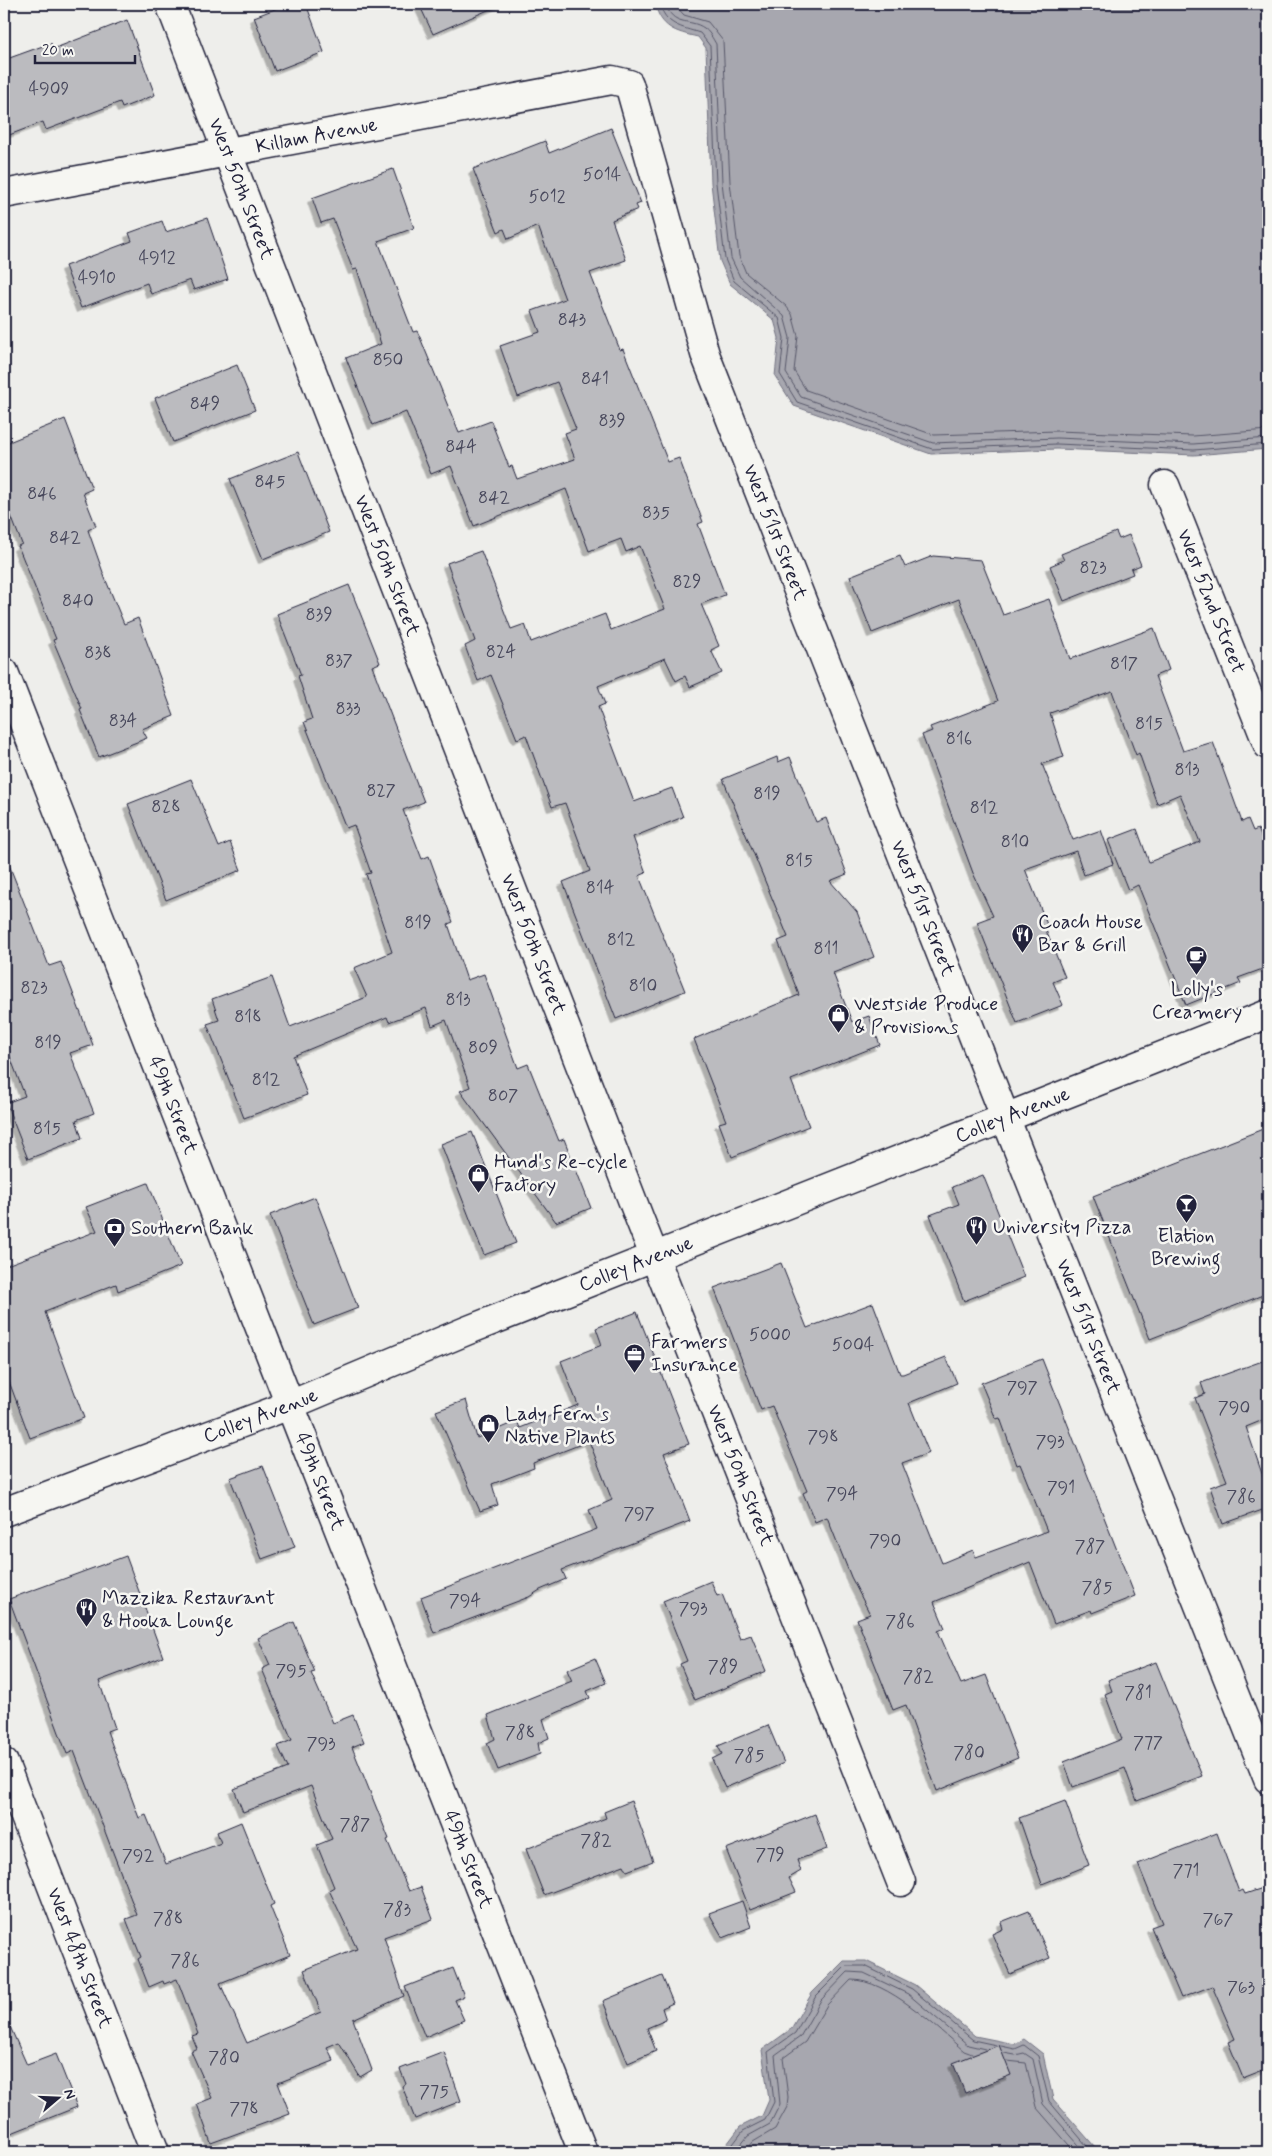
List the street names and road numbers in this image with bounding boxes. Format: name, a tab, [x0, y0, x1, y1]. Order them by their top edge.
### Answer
street label: Killam Avenue	[253, 111, 380, 160]
street label: West 50th Street	[202, 114, 281, 263]
street label: West 51st Street	[736, 460, 814, 604]
street label: West 50th Street	[347, 491, 427, 640]
street label: West 52nd Street	[1170, 525, 1252, 677]
street label: West 51st Street	[884, 836, 962, 980]
street label: West 50th Street	[494, 870, 573, 1019]
street label: 49th Street	[142, 1052, 204, 1158]
street label: Colley Avenue	[951, 1080, 1074, 1150]
street label: Colley Avenue	[575, 1229, 697, 1299]
street label: West 51st Street	[1049, 1255, 1127, 1399]
street label: Colley Avenue	[199, 1381, 322, 1450]
street label: West 50th Street	[701, 1401, 781, 1550]
street label: 49th Street	[289, 1428, 351, 1535]
street label: 49th Street	[437, 1806, 500, 1912]
street label: West 48th Street	[40, 1884, 119, 2032]

